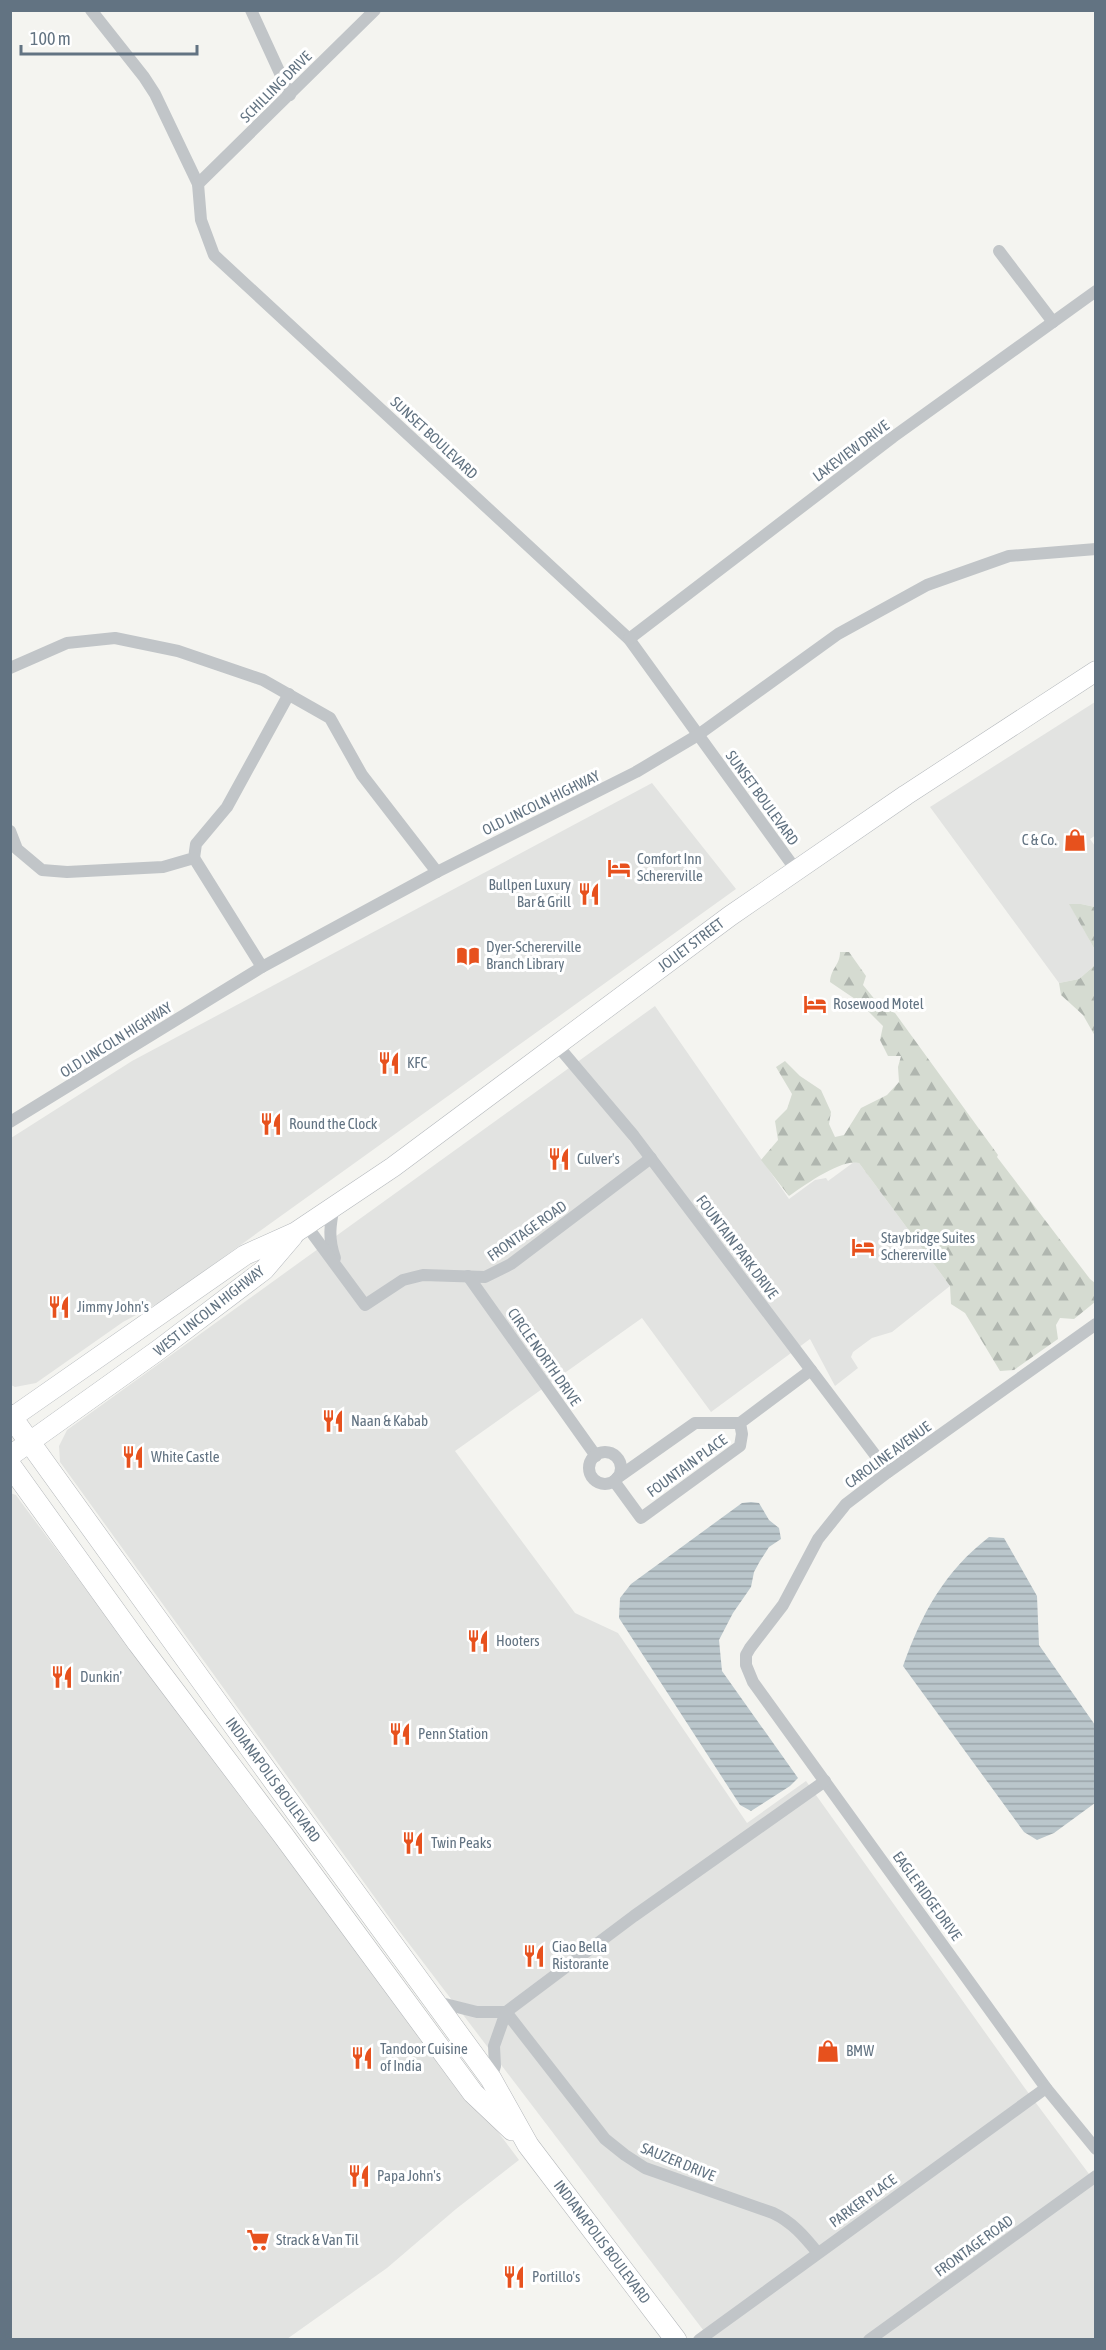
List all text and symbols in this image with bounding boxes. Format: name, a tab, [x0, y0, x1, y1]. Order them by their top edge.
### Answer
scale bar	[21, 18, 196, 56]
text: 100 m	[30, 28, 71, 49]
street label: SCHILLING DRIVE	[237, 47, 315, 126]
street label: SUNSET BOULEVARD	[387, 393, 481, 482]
street label: LAKEVIEW DRIVE	[809, 416, 893, 485]
street label: SUNSET BOULEVARD	[722, 747, 802, 848]
street label: OLD LINCOLN HIGHWAY	[479, 767, 603, 838]
shop icon: C & Co.	[1062, 827, 1088, 853]
place label: C & Co.	[1022, 831, 1057, 848]
place label: Comfort Inn Schererville	[637, 850, 703, 884]
hotel icon: Comfort Inn Schererville	[606, 855, 632, 881]
place label: Bullpen Luxury Bar & Grill	[488, 876, 571, 910]
restaurant icon: Bullpen Luxury Bar & Grill	[576, 881, 602, 907]
street label: JOLIET STREET	[654, 914, 727, 975]
place label: Dyer-Schererville Branch Library	[486, 938, 581, 972]
library icon: Dyer-Schererville Branch Library	[455, 943, 481, 969]
hotel icon: Rosewood Motel	[802, 991, 828, 1017]
place label: Rosewood Motel	[833, 995, 924, 1012]
street label: OLD LINCOLN HIGHWAY	[57, 998, 175, 1081]
restaurant icon: KFC	[376, 1050, 402, 1076]
place label: KFC	[407, 1054, 427, 1071]
restaurant icon: Round the Clock	[258, 1111, 284, 1137]
place label: Round the Clock	[289, 1115, 378, 1132]
restaurant icon: Culver's	[546, 1146, 572, 1172]
place label: Culver's	[577, 1150, 620, 1167]
street label: FOUNTAIN PARK DRIVE	[693, 1192, 782, 1302]
street label: FRONTAGE ROAD	[484, 1197, 570, 1264]
place label: Staybridge Suites Schererville	[881, 1229, 975, 1263]
hotel icon: Staybridge Suites Schererville	[850, 1234, 876, 1260]
street label: WEST LINCOLN HIGHWAY	[150, 1262, 268, 1359]
restaurant icon: Jimmy John's	[46, 1294, 72, 1320]
place label: Jimmy John's	[77, 1298, 149, 1315]
street label: CIRCLE NORTH DRIVE	[505, 1305, 585, 1409]
restaurant icon: Naan & Kabab	[320, 1408, 346, 1434]
place label: Naan & Kabab	[351, 1412, 428, 1429]
street label: CAROLINE AVENUE	[841, 1417, 934, 1491]
street label: FOUNTAIN PLACE	[644, 1431, 730, 1500]
restaurant icon: White Castle	[120, 1444, 146, 1470]
place label: White Castle	[151, 1448, 220, 1465]
restaurant icon: Hooters	[465, 1628, 491, 1654]
place label: Hooters	[496, 1632, 540, 1649]
restaurant icon: Dunkin'	[49, 1664, 75, 1690]
place label: Dunkin'	[80, 1668, 122, 1685]
street label: INDIANAPOLIS BOULEVARD	[223, 1714, 324, 1845]
restaurant icon: Penn Station	[387, 1721, 413, 1747]
place label: Penn Station	[418, 1725, 488, 1742]
restaurant icon: Twin Peaks	[400, 1830, 426, 1856]
place label: Twin Peaks	[431, 1834, 492, 1851]
street label: EAGLE RIDGE DRIVE	[890, 1848, 966, 1944]
place label: Ciao Bella Ristorante	[552, 1938, 609, 1972]
restaurant icon: Ciao Bella Ristorante	[521, 1943, 547, 1969]
shop icon: BMW	[815, 2038, 841, 2064]
place label: Tandoor Cuisine of India	[380, 2040, 468, 2074]
place label: BMW	[846, 2042, 874, 2059]
restaurant icon: Tandoor Cuisine of India	[349, 2045, 375, 2071]
street label: SAUZER DRIVE	[639, 2139, 718, 2184]
restaurant icon: Papa John's	[346, 2163, 372, 2189]
place label: Papa John's	[377, 2167, 441, 2184]
street label: PARKER PLACE	[826, 2170, 900, 2231]
street label: INDIANAPOLIS BOULEVARD	[551, 2177, 654, 2307]
street label: FRONTAGE ROAD	[931, 2212, 1016, 2280]
supermarket icon: Strack & Van Til	[245, 2227, 271, 2253]
place label: Strack & Van Til	[276, 2231, 359, 2248]
restaurant icon: Portillo's	[501, 2264, 527, 2290]
place label: Portillo's	[532, 2268, 580, 2285]

